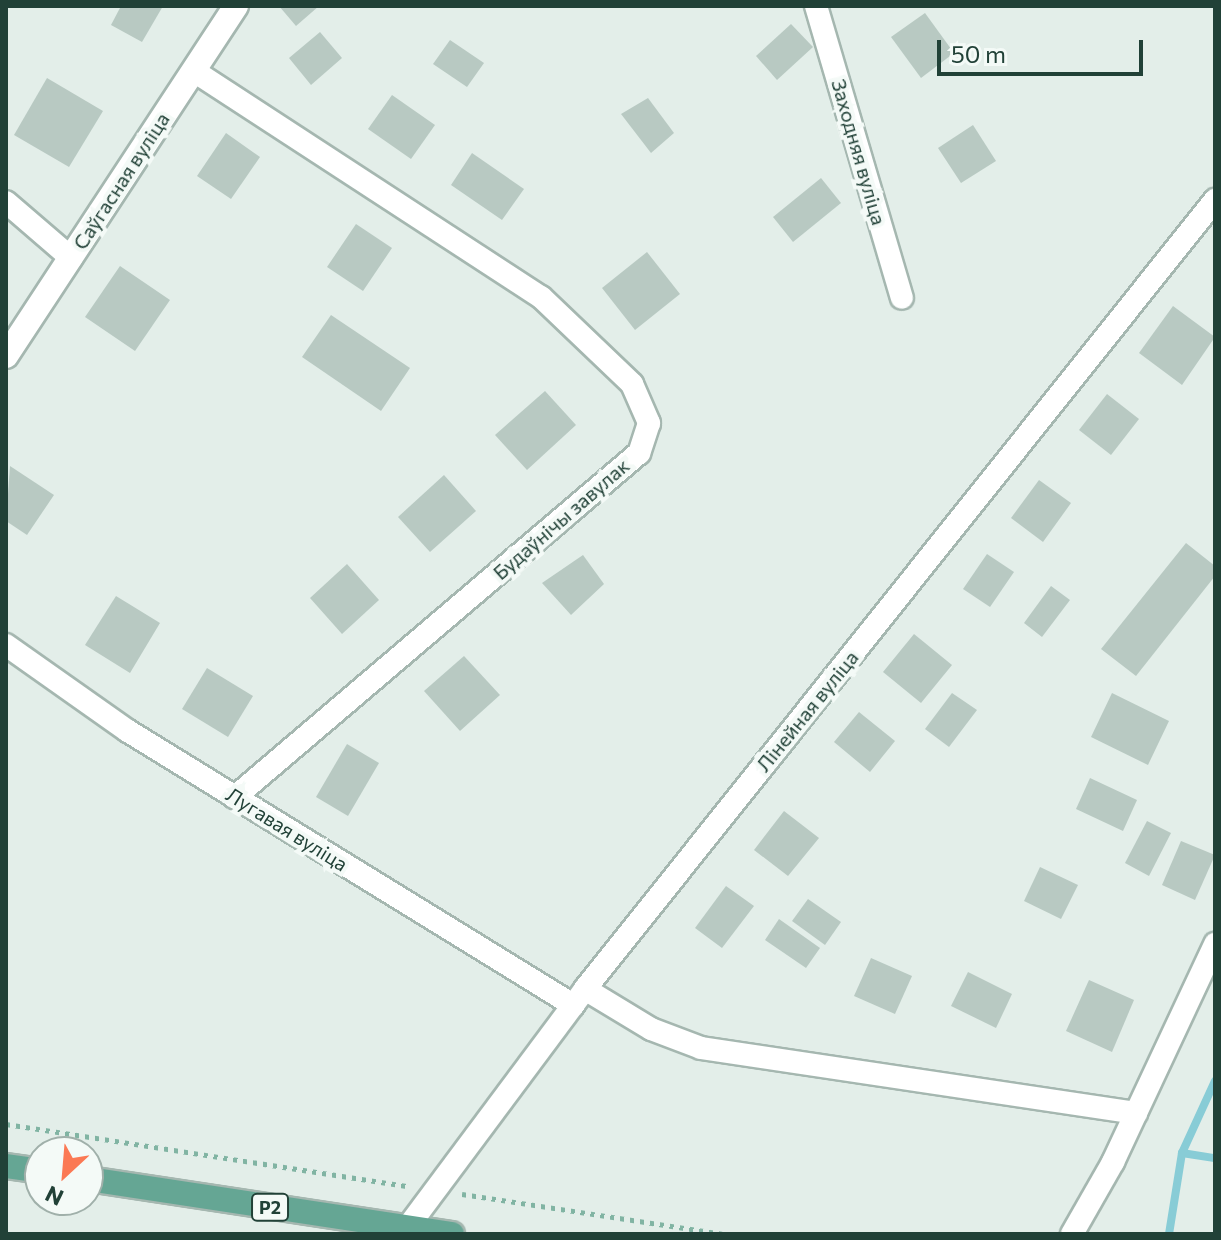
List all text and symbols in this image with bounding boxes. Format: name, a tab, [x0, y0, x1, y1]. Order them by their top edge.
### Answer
scale bar	[941, 24, 1147, 74]
text: 50 m	[951, 39, 1006, 68]
street label: Заходняя вуліца	[827, 76, 891, 228]
street label: Саўгасная вуліца	[68, 108, 174, 254]
street label: Будаўнічы завулак	[488, 453, 634, 585]
street label: Лінейная вуліца	[751, 646, 863, 776]
street label: Лугавая вуліца	[222, 782, 352, 876]
north arrow	[24, 1136, 104, 1216]
text: N	[41, 1180, 67, 1212]
road number: Р2	[250, 1193, 290, 1221]

